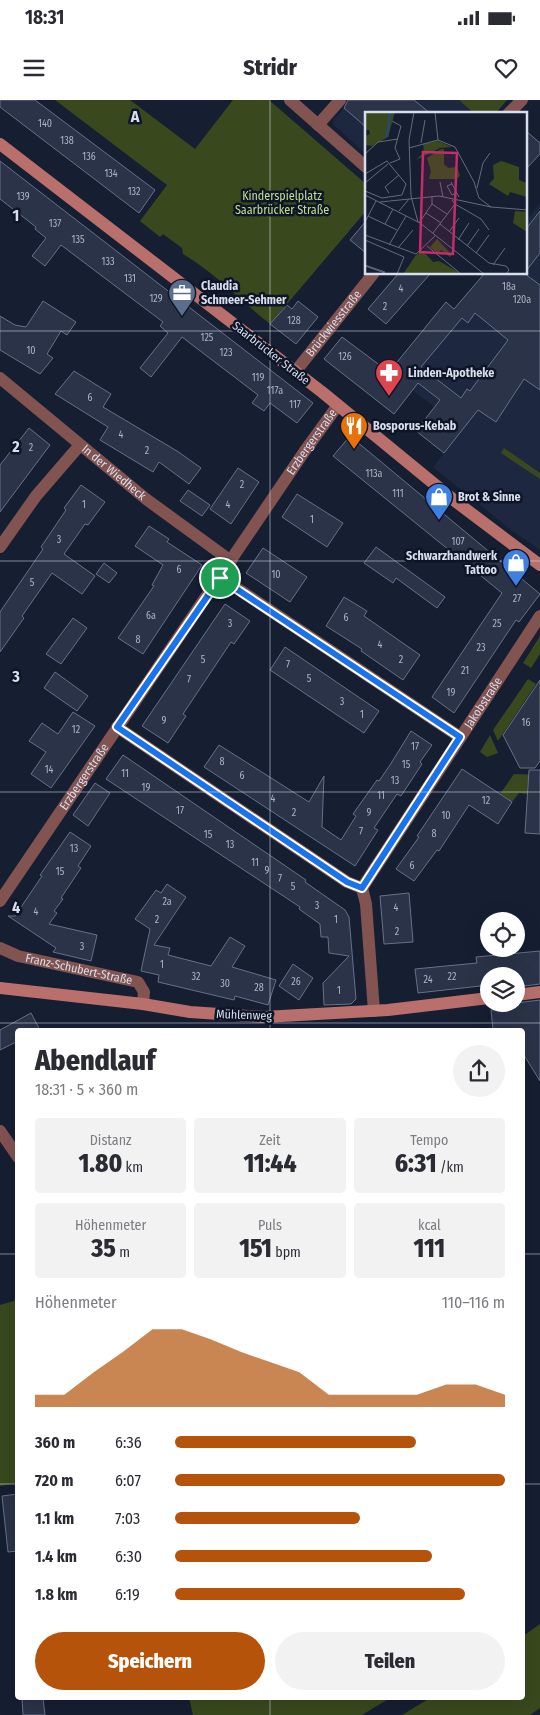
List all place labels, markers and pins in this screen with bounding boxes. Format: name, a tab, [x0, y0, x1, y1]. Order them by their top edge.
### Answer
office icon: Claudia Schmeer-Sehmer	[167, 278, 197, 317]
place label: Claudia Schmeer-Sehmer	[201, 279, 287, 307]
pharmacy icon: Linden-Apotheke	[374, 358, 404, 397]
place label: Linden-Apotheke	[408, 366, 494, 380]
restaurant icon: Bosporus-Kebab	[339, 411, 369, 450]
place label: Bosporus-Kebab	[373, 419, 457, 433]
shop icon: Brot & Sinne	[424, 482, 454, 521]
place label: Brot & Sinne	[458, 490, 521, 504]
shop icon: Schwarzhandwerk Tattoo	[501, 548, 531, 587]
place label: Schwarzhandwerk Tattoo	[406, 549, 498, 577]
pin	[199, 557, 241, 599]

